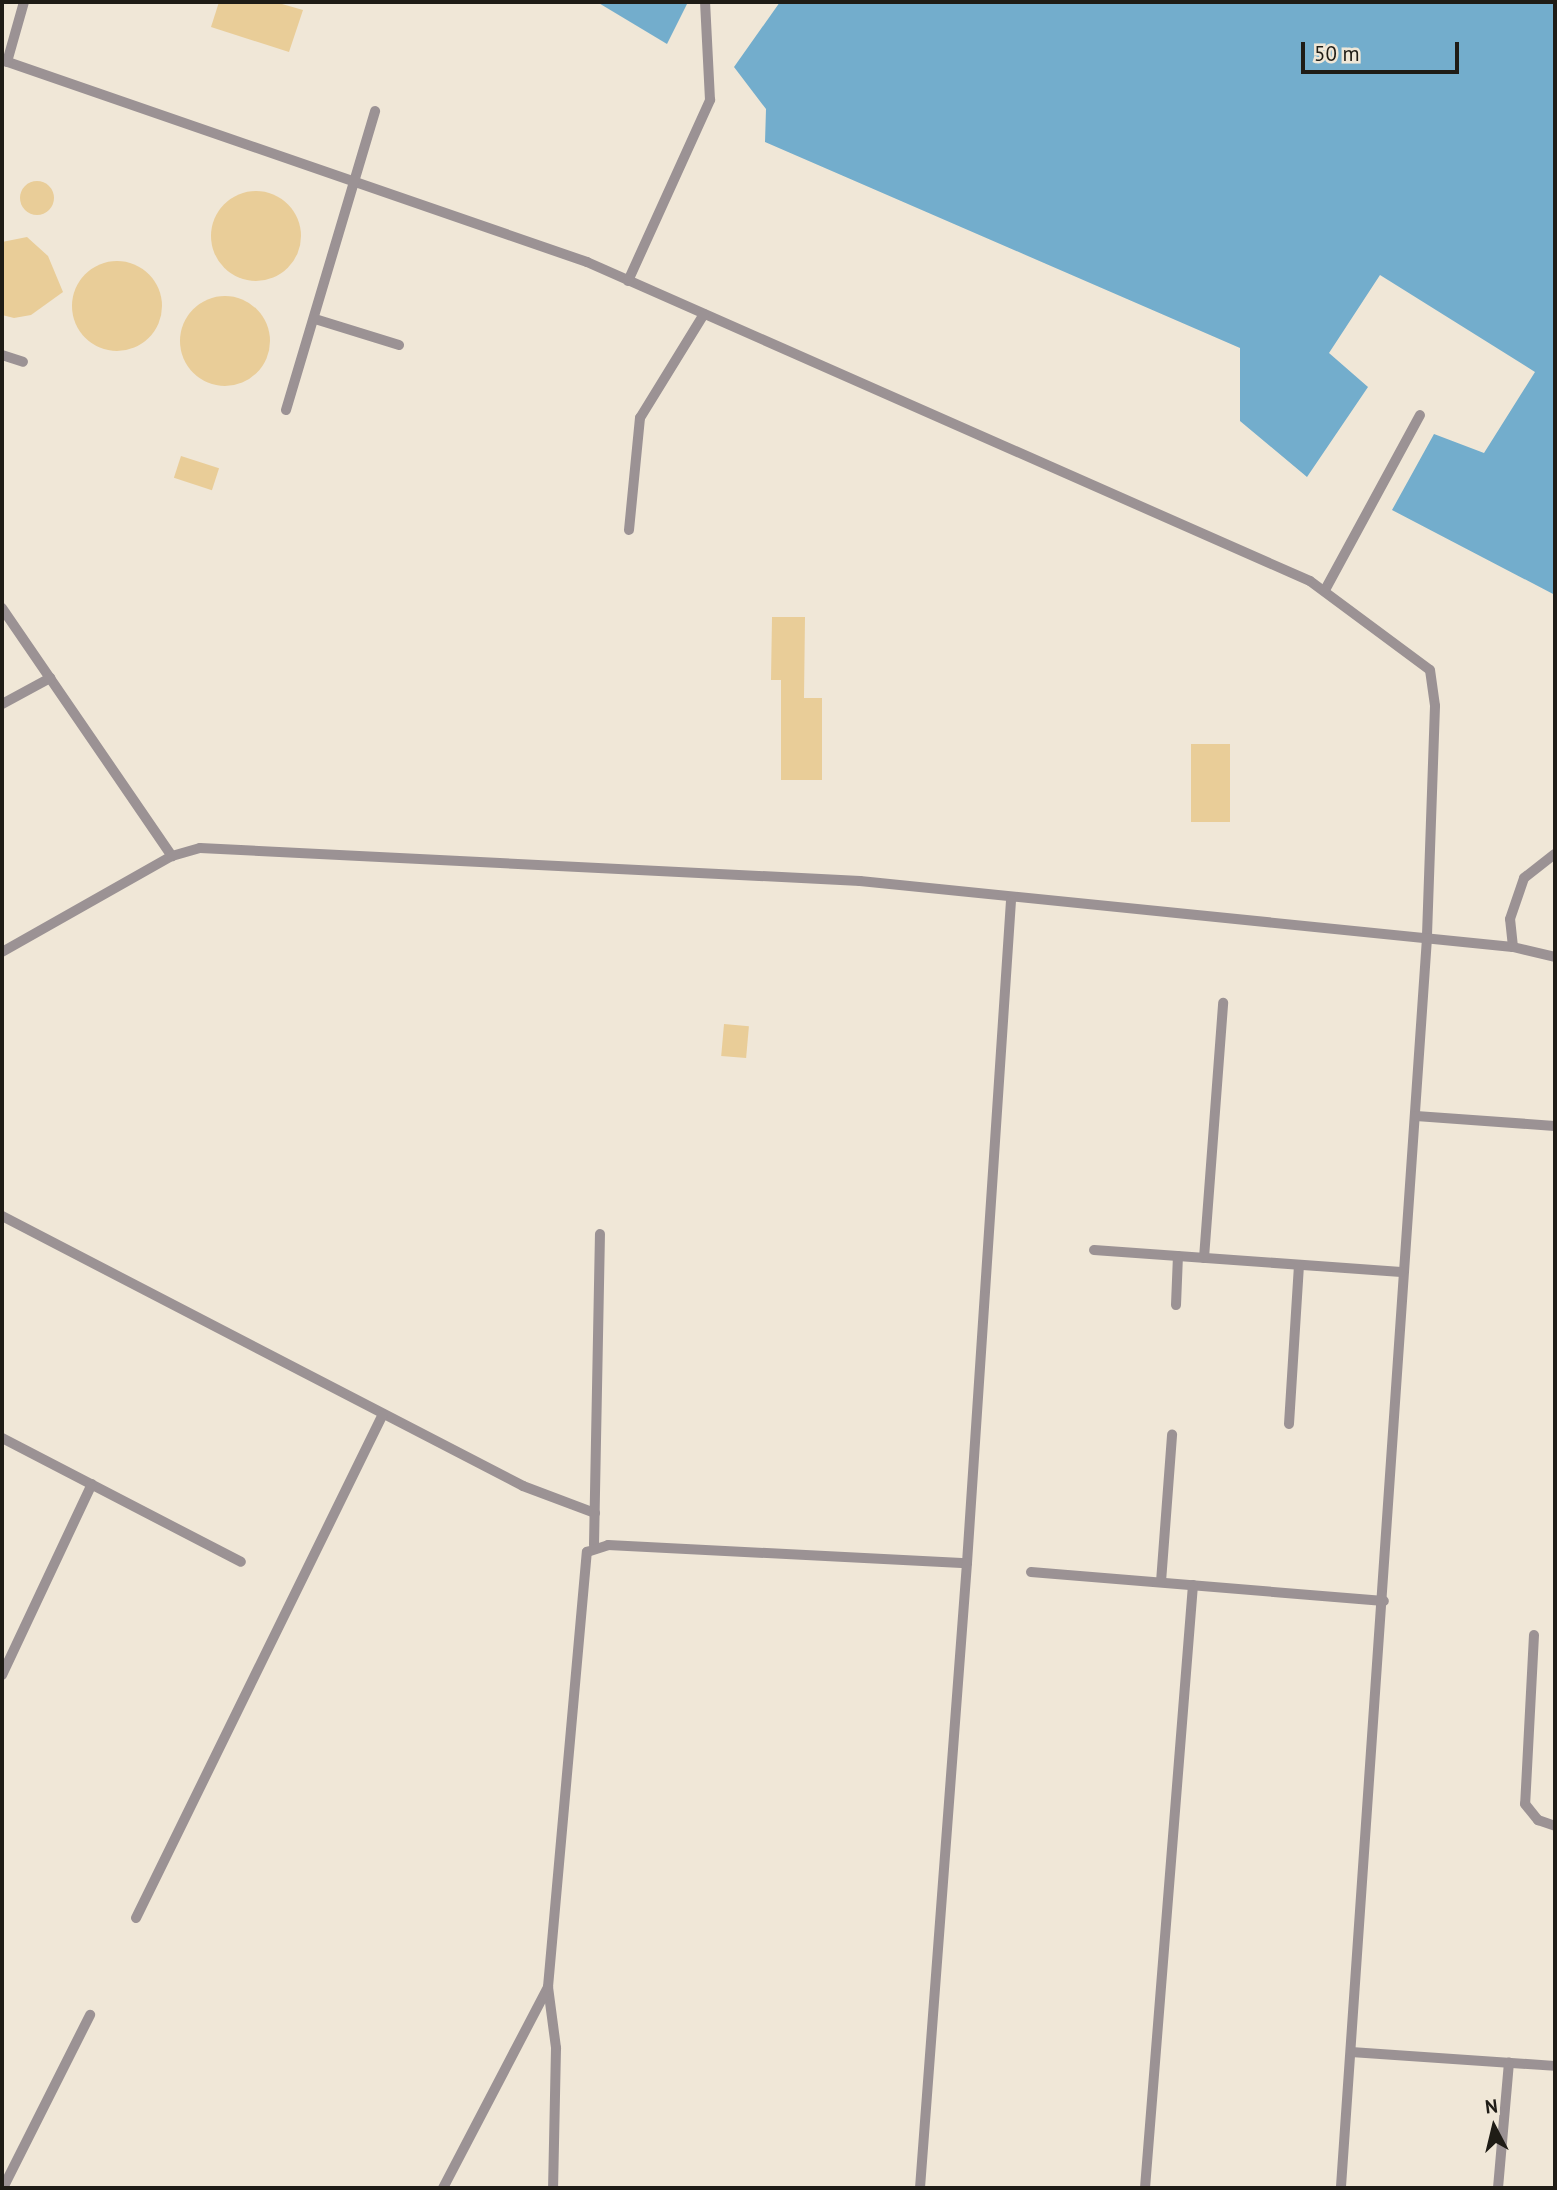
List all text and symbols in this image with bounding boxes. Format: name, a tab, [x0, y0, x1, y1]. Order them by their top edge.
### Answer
scale bar	[1305, 28, 1462, 72]
text: 50 m	[1314, 40, 1360, 67]
north arrow	[1459, 2092, 1529, 2162]
text: N	[1484, 2093, 1499, 2119]

